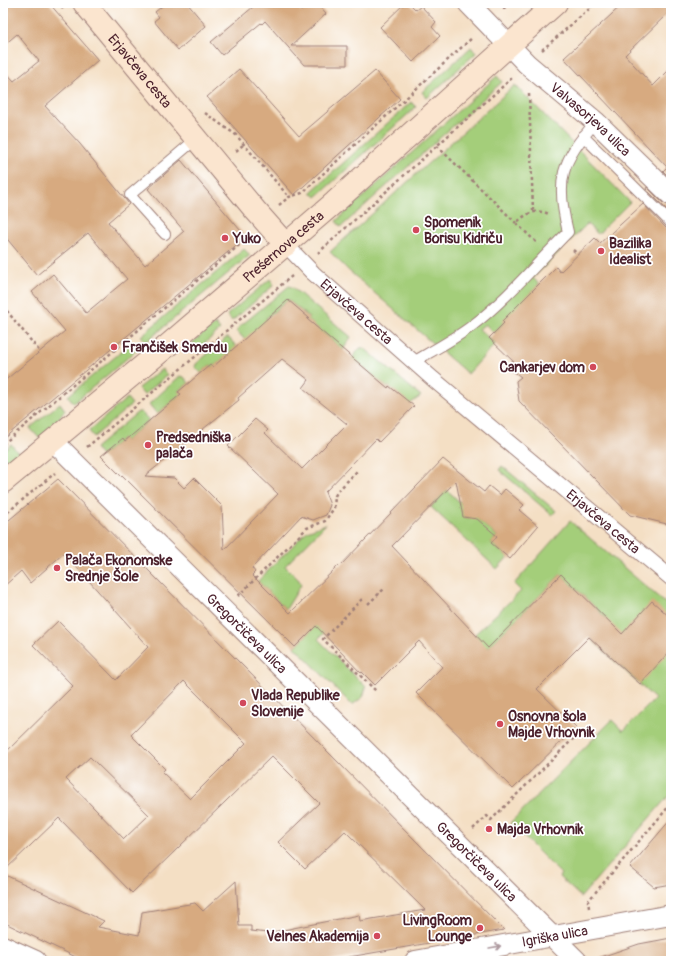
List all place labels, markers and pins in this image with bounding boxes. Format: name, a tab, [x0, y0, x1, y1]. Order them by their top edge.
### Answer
place label: Spomenik Borisu Kidriču	[424, 214, 503, 247]
marker: Spomenik Borisu Kidriču	[411, 225, 421, 235]
place label: Yuko	[232, 230, 262, 247]
marker: Yuko	[220, 233, 230, 243]
place label: Bazilika Idealist	[609, 235, 652, 268]
marker: Bazilika Idealist	[596, 246, 606, 256]
place label: Frančišek Smerdu	[122, 339, 227, 356]
marker: Frančišek Smerdu	[109, 342, 119, 352]
place label: Cankarjev dom	[499, 359, 586, 376]
marker: Cankarjev dom	[588, 362, 598, 372]
place label: Predsedniška palača	[156, 429, 231, 462]
marker: Predsedniška palača	[143, 440, 153, 450]
place label: Palača Ekonomske Srednje Šole	[65, 552, 173, 585]
marker: Palača Ekonomske Srednje Šole	[52, 563, 62, 573]
place label: Vlada Republike Slovenije	[251, 687, 341, 720]
marker: Vlada Republike Slovenije	[238, 698, 248, 708]
place label: Osnovna šola Majde Vrhovnik	[508, 708, 595, 741]
marker: Osnovna šola Majde Vrhovnik	[495, 719, 505, 729]
place label: Majda Vrhovnik	[497, 821, 583, 838]
marker: Majda Vrhovnik	[484, 824, 494, 834]
place label: LivingRoom Lounge	[402, 912, 473, 945]
marker: LivingRoom Lounge	[475, 923, 485, 933]
place label: Velnes Akademija	[266, 928, 369, 945]
marker: Velnes Akademija	[372, 931, 382, 941]

